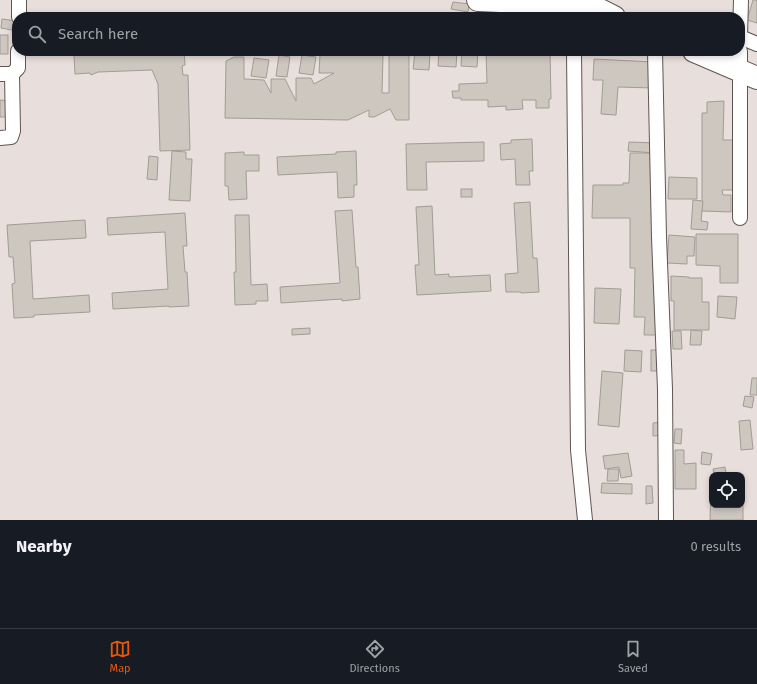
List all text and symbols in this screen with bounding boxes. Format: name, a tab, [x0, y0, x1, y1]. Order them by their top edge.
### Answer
search box	[12, 12, 745, 56]
icon: search	[26, 23, 48, 45]
text: Search here	[58, 25, 138, 43]
map controls	[709, 472, 745, 508]
button: locate	[709, 472, 745, 508]
text: Nearby	[16, 536, 71, 557]
text: 0 results	[690, 539, 741, 554]
tab: Map	[109, 638, 131, 675]
tab: Directions	[349, 638, 400, 675]
tab: Saved	[618, 638, 648, 675]

